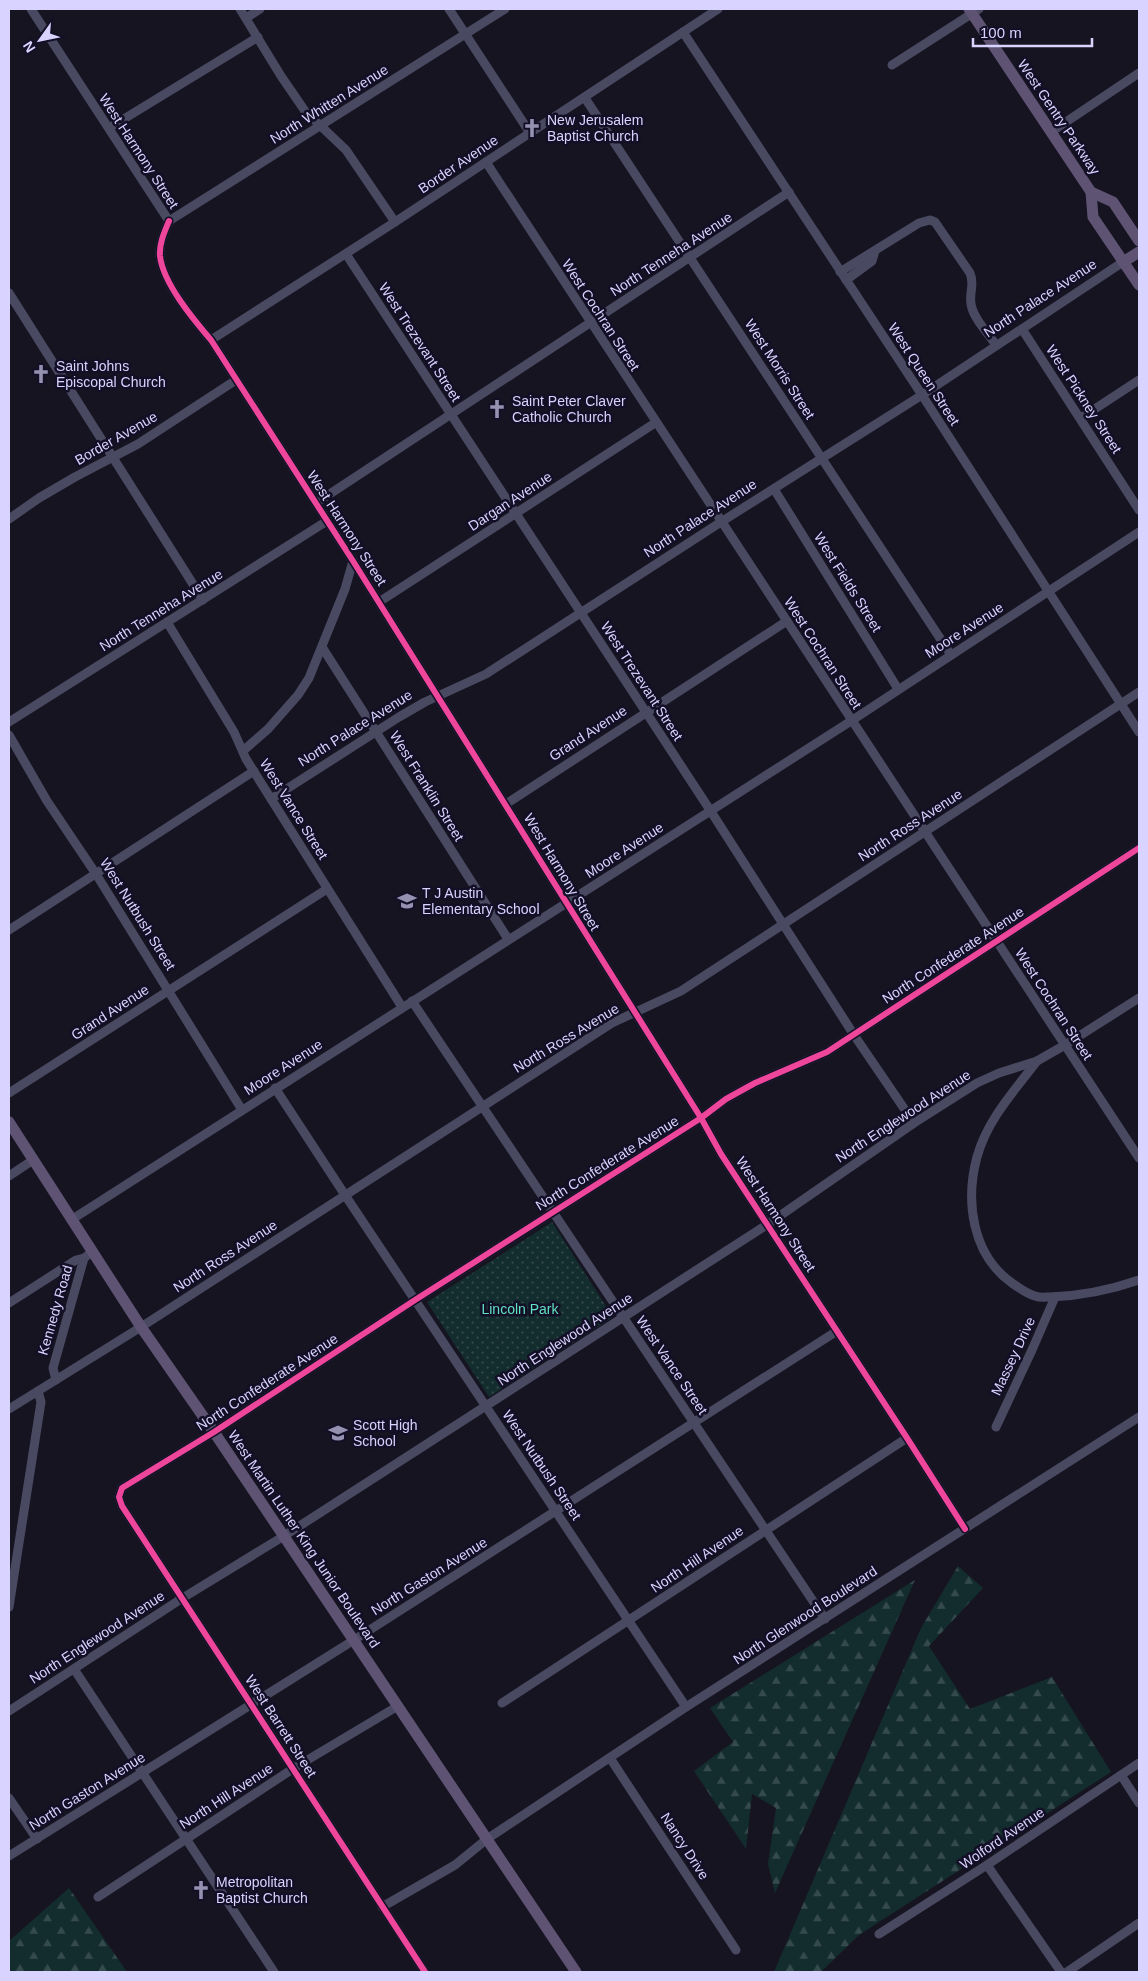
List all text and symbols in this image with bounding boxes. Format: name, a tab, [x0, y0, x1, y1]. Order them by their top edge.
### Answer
north arrow	[15, 15, 65, 65]
scale bar	[973, 15, 1092, 47]
text: 100 m	[980, 24, 1022, 41]
text: N	[20, 38, 39, 56]
street label: West Gentry Parkway	[1015, 57, 1103, 177]
street label: North Whitten Avenue	[267, 61, 391, 147]
street label: West Harmony Street	[96, 91, 182, 211]
place label: New Jerusalem Baptist Church	[547, 112, 643, 144]
church icon: New Jerusalem Baptist Church	[521, 117, 543, 139]
street label: Border Avenue	[415, 131, 501, 196]
street label: North Tenneha Avenue	[607, 209, 735, 299]
street label: North Palace Avenue	[981, 255, 1100, 340]
street label: West Cochran Street	[559, 256, 643, 374]
street label: West Trezevant Street	[376, 280, 464, 404]
street label: West Morris Street	[742, 316, 818, 422]
street label: West Queen Street	[885, 320, 963, 428]
street label: West Pickney Street	[1043, 342, 1125, 456]
place label: Saint Johns Episcopal Church	[56, 358, 166, 390]
church icon: Saint Johns Episcopal Church	[30, 363, 52, 385]
place label: Saint Peter Claver Catholic Church	[512, 393, 626, 425]
church icon: Saint Peter Claver Catholic Church	[486, 398, 508, 420]
street label: Border Avenue	[72, 408, 160, 468]
street label: West Harmony Street	[304, 468, 390, 588]
street label: Dargan Avenue	[465, 468, 555, 534]
street label: North Palace Avenue	[641, 475, 760, 560]
street label: West Fields Street	[811, 529, 885, 635]
street label: North Tenneha Avenue	[97, 565, 226, 654]
street label: West Cochran Street	[781, 594, 865, 712]
street label: Moore Avenue	[922, 599, 1006, 661]
street label: West Trezevant Street	[598, 619, 686, 743]
street label: North Palace Avenue	[295, 686, 415, 770]
street label: Grand Avenue	[546, 702, 630, 764]
street label: West Franklin Street	[387, 728, 467, 844]
street label: West Vance Street	[257, 756, 331, 862]
street label: North Ross Avenue	[855, 785, 965, 864]
street label: West Harmony Street	[521, 811, 603, 933]
street label: Moore Avenue	[582, 819, 666, 881]
street label: West Nutbush Street	[97, 855, 179, 973]
place label: T J Austin Elementary School	[422, 885, 540, 917]
school or university icon: T J Austin Elementary School	[396, 890, 418, 912]
street label: North Confederate Avenue	[879, 903, 1027, 1007]
street label: West Cochran Street	[1012, 945, 1096, 1063]
street label: Grand Avenue	[68, 981, 152, 1043]
street label: North Ross Avenue	[510, 1000, 622, 1076]
street label: Moore Avenue	[241, 1036, 325, 1098]
street label: North Englewood Avenue	[832, 1066, 974, 1166]
street label: North Confederate Avenue	[533, 1112, 682, 1214]
street label: West Harmony Street	[733, 1154, 819, 1274]
street label: North Ross Avenue	[170, 1216, 280, 1295]
street label: Kennedy Road	[35, 1263, 75, 1357]
street label: North Englewood Avenue	[494, 1289, 636, 1389]
park label: Lincoln Park	[481, 1301, 560, 1317]
street label: West Vance Street	[633, 1313, 711, 1417]
street label: Massey Drive	[988, 1314, 1038, 1398]
street label: North Confederate Avenue	[193, 1330, 341, 1434]
street label: West Nutbush Street	[499, 1407, 585, 1523]
place label: Scott High School	[353, 1417, 418, 1449]
school or university icon: Scott High School	[327, 1422, 349, 1444]
street label: West Martin Luther King Junior Boulevard	[225, 1427, 383, 1651]
street label: North Hill Avenue	[648, 1522, 746, 1596]
street label: North Gaston Avenue	[368, 1534, 490, 1618]
street label: North Glenwood Boulevard	[730, 1563, 880, 1667]
street label: North Englewood Avenue	[26, 1587, 168, 1687]
street label: West Barrett Street	[242, 1672, 320, 1780]
street label: North Gaston Avenue	[26, 1749, 148, 1833]
street label: North Hill Avenue	[176, 1760, 276, 1832]
street label: Wolford Avenue	[957, 1804, 1047, 1872]
street label: Nancy Drive	[658, 1810, 713, 1883]
place label: Metropolitan Baptist Church	[216, 1874, 308, 1906]
church icon: Metropolitan Baptist Church	[190, 1879, 212, 1901]

